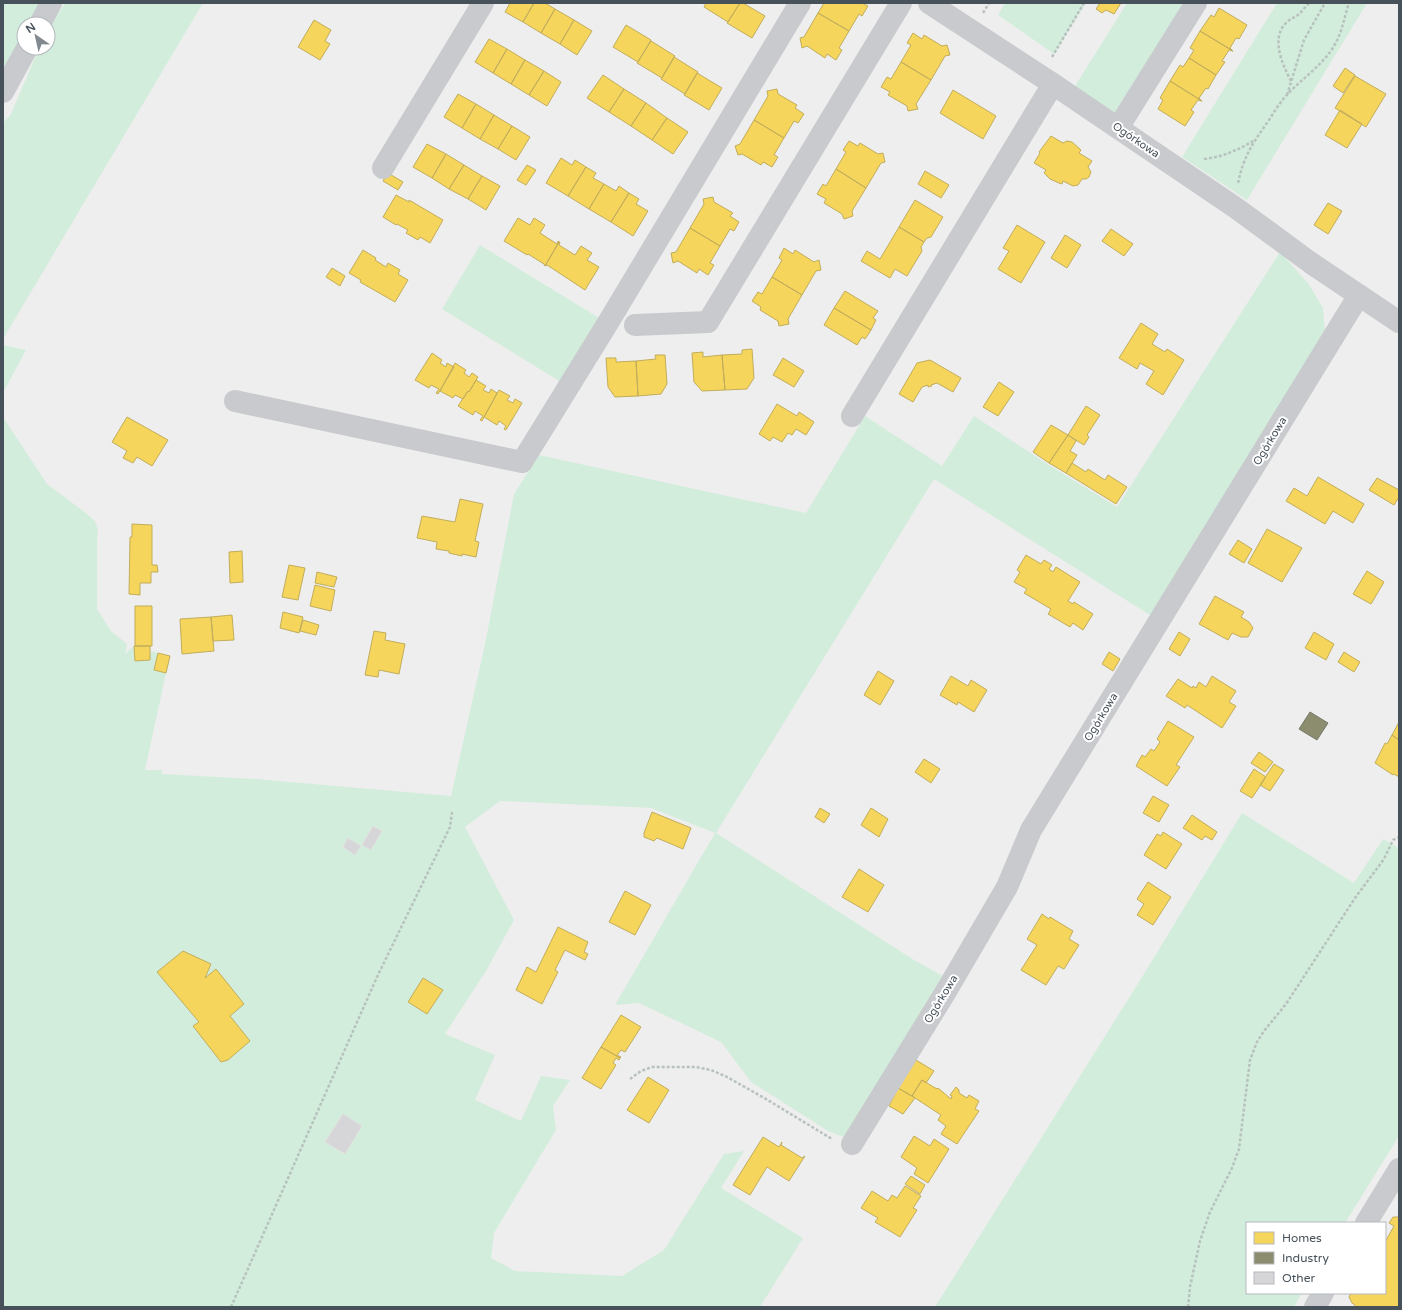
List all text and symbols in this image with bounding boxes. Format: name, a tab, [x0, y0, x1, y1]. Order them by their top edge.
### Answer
north arrow	[16, 16, 56, 56]
text: N	[23, 20, 38, 36]
street label: Ogórkowa	[1110, 120, 1162, 160]
street label: Ogórkowa	[1251, 415, 1289, 467]
street label: Ogórkowa	[1082, 691, 1120, 743]
street label: Ogórkowa	[922, 973, 960, 1025]
legend	[1246, 1222, 1386, 1294]
text: Homes	[1282, 1231, 1322, 1245]
text: Industry	[1282, 1251, 1329, 1265]
text: Other	[1282, 1271, 1315, 1285]

